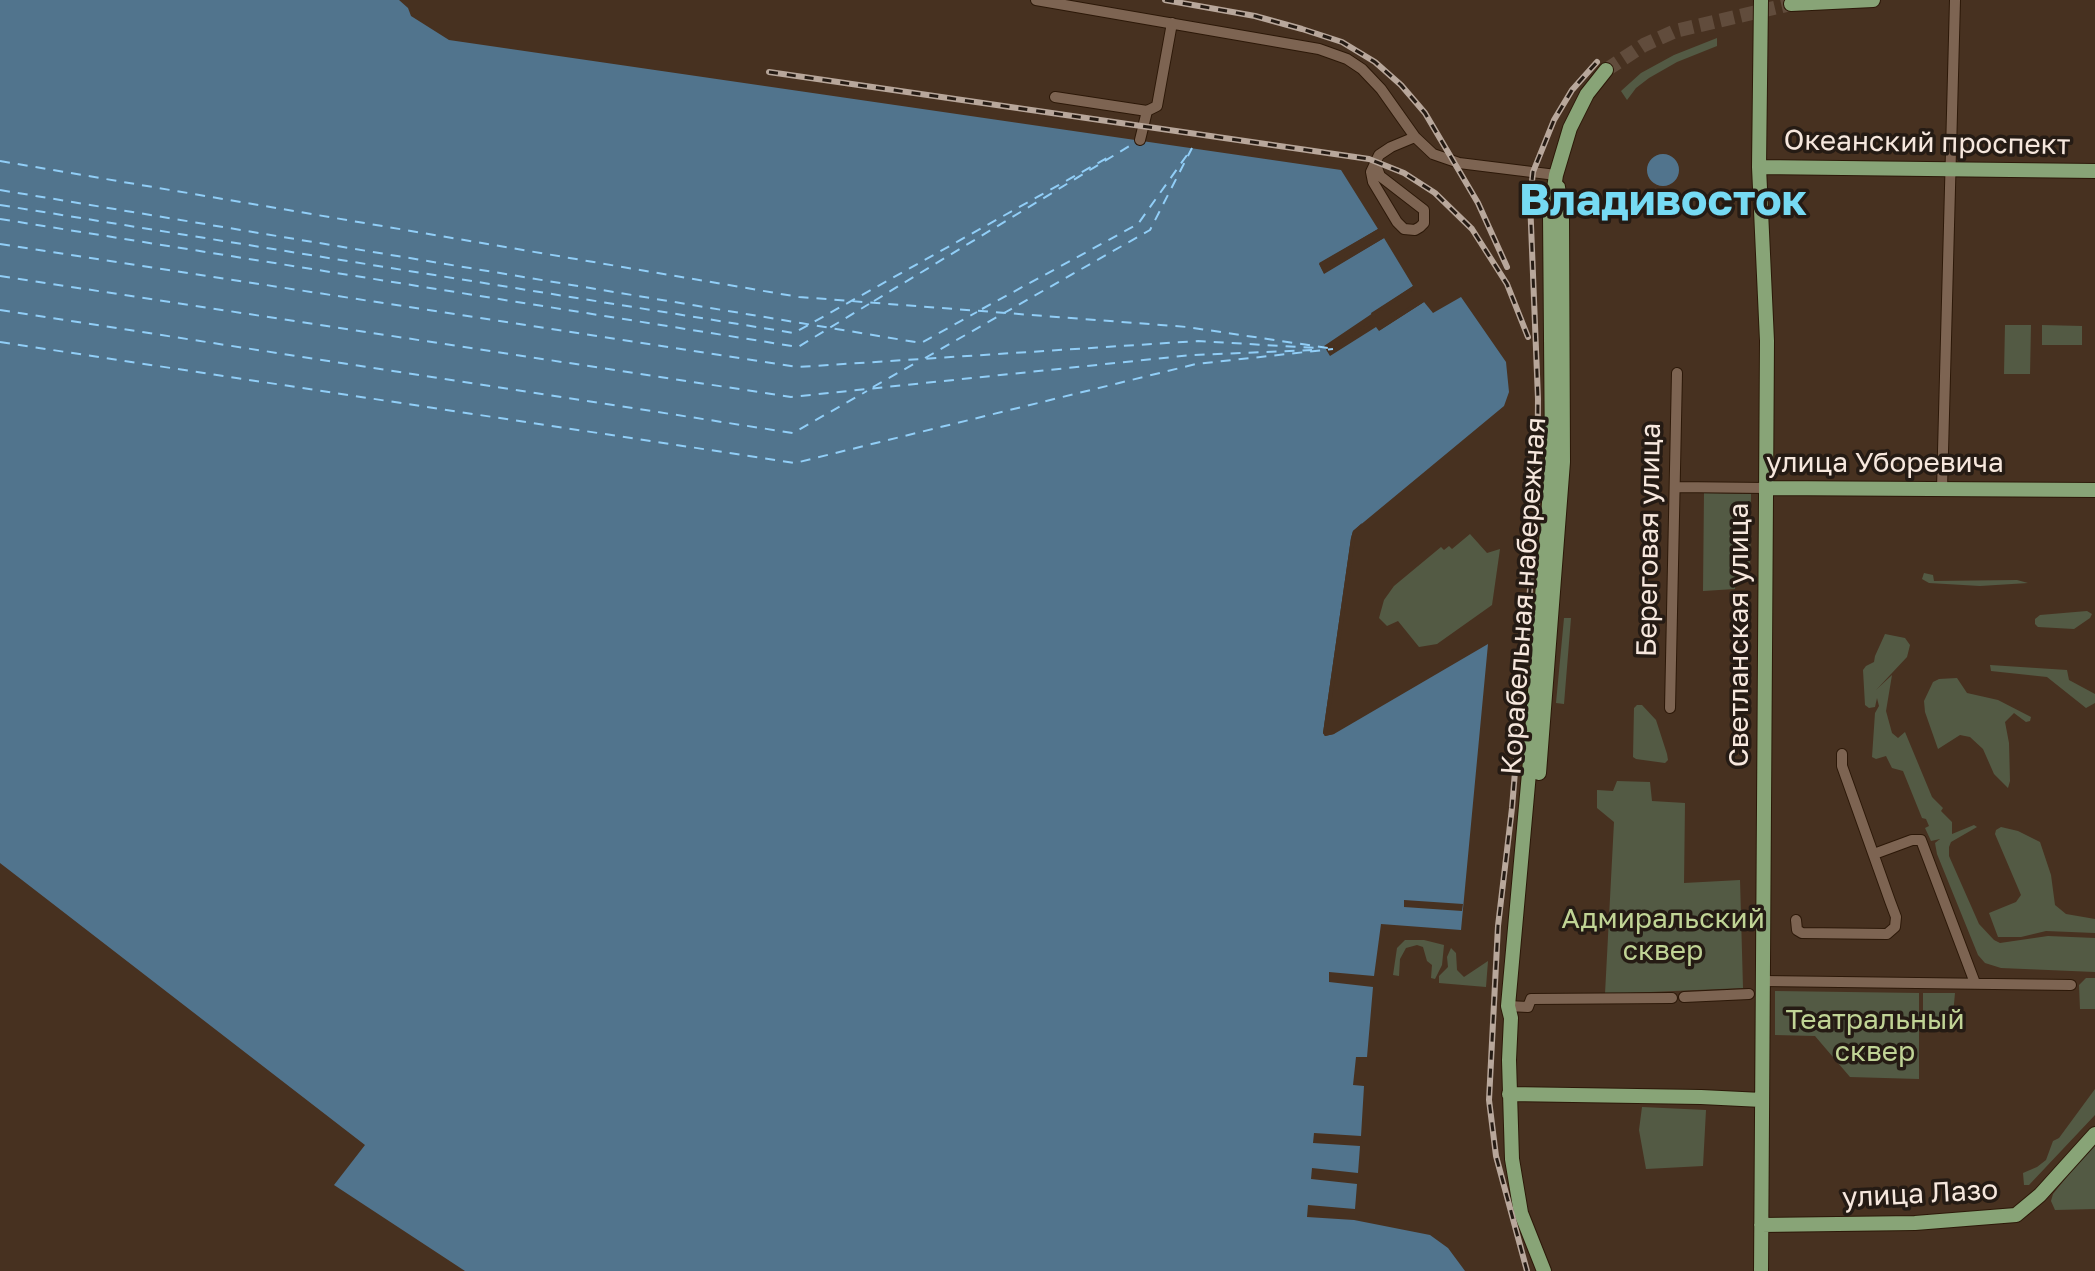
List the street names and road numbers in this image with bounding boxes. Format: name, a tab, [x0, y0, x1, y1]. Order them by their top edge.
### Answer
street label: Океанский проспект	[1783, 124, 2071, 162]
street label: Корабельная набережная	[1495, 416, 1553, 776]
street label: Береговая улица	[1630, 423, 1668, 657]
street label: улица Уборевича	[1766, 446, 2004, 480]
street label: Светланская улица	[1722, 503, 1756, 767]
street label: улица Лазо	[1841, 1173, 1999, 1215]

